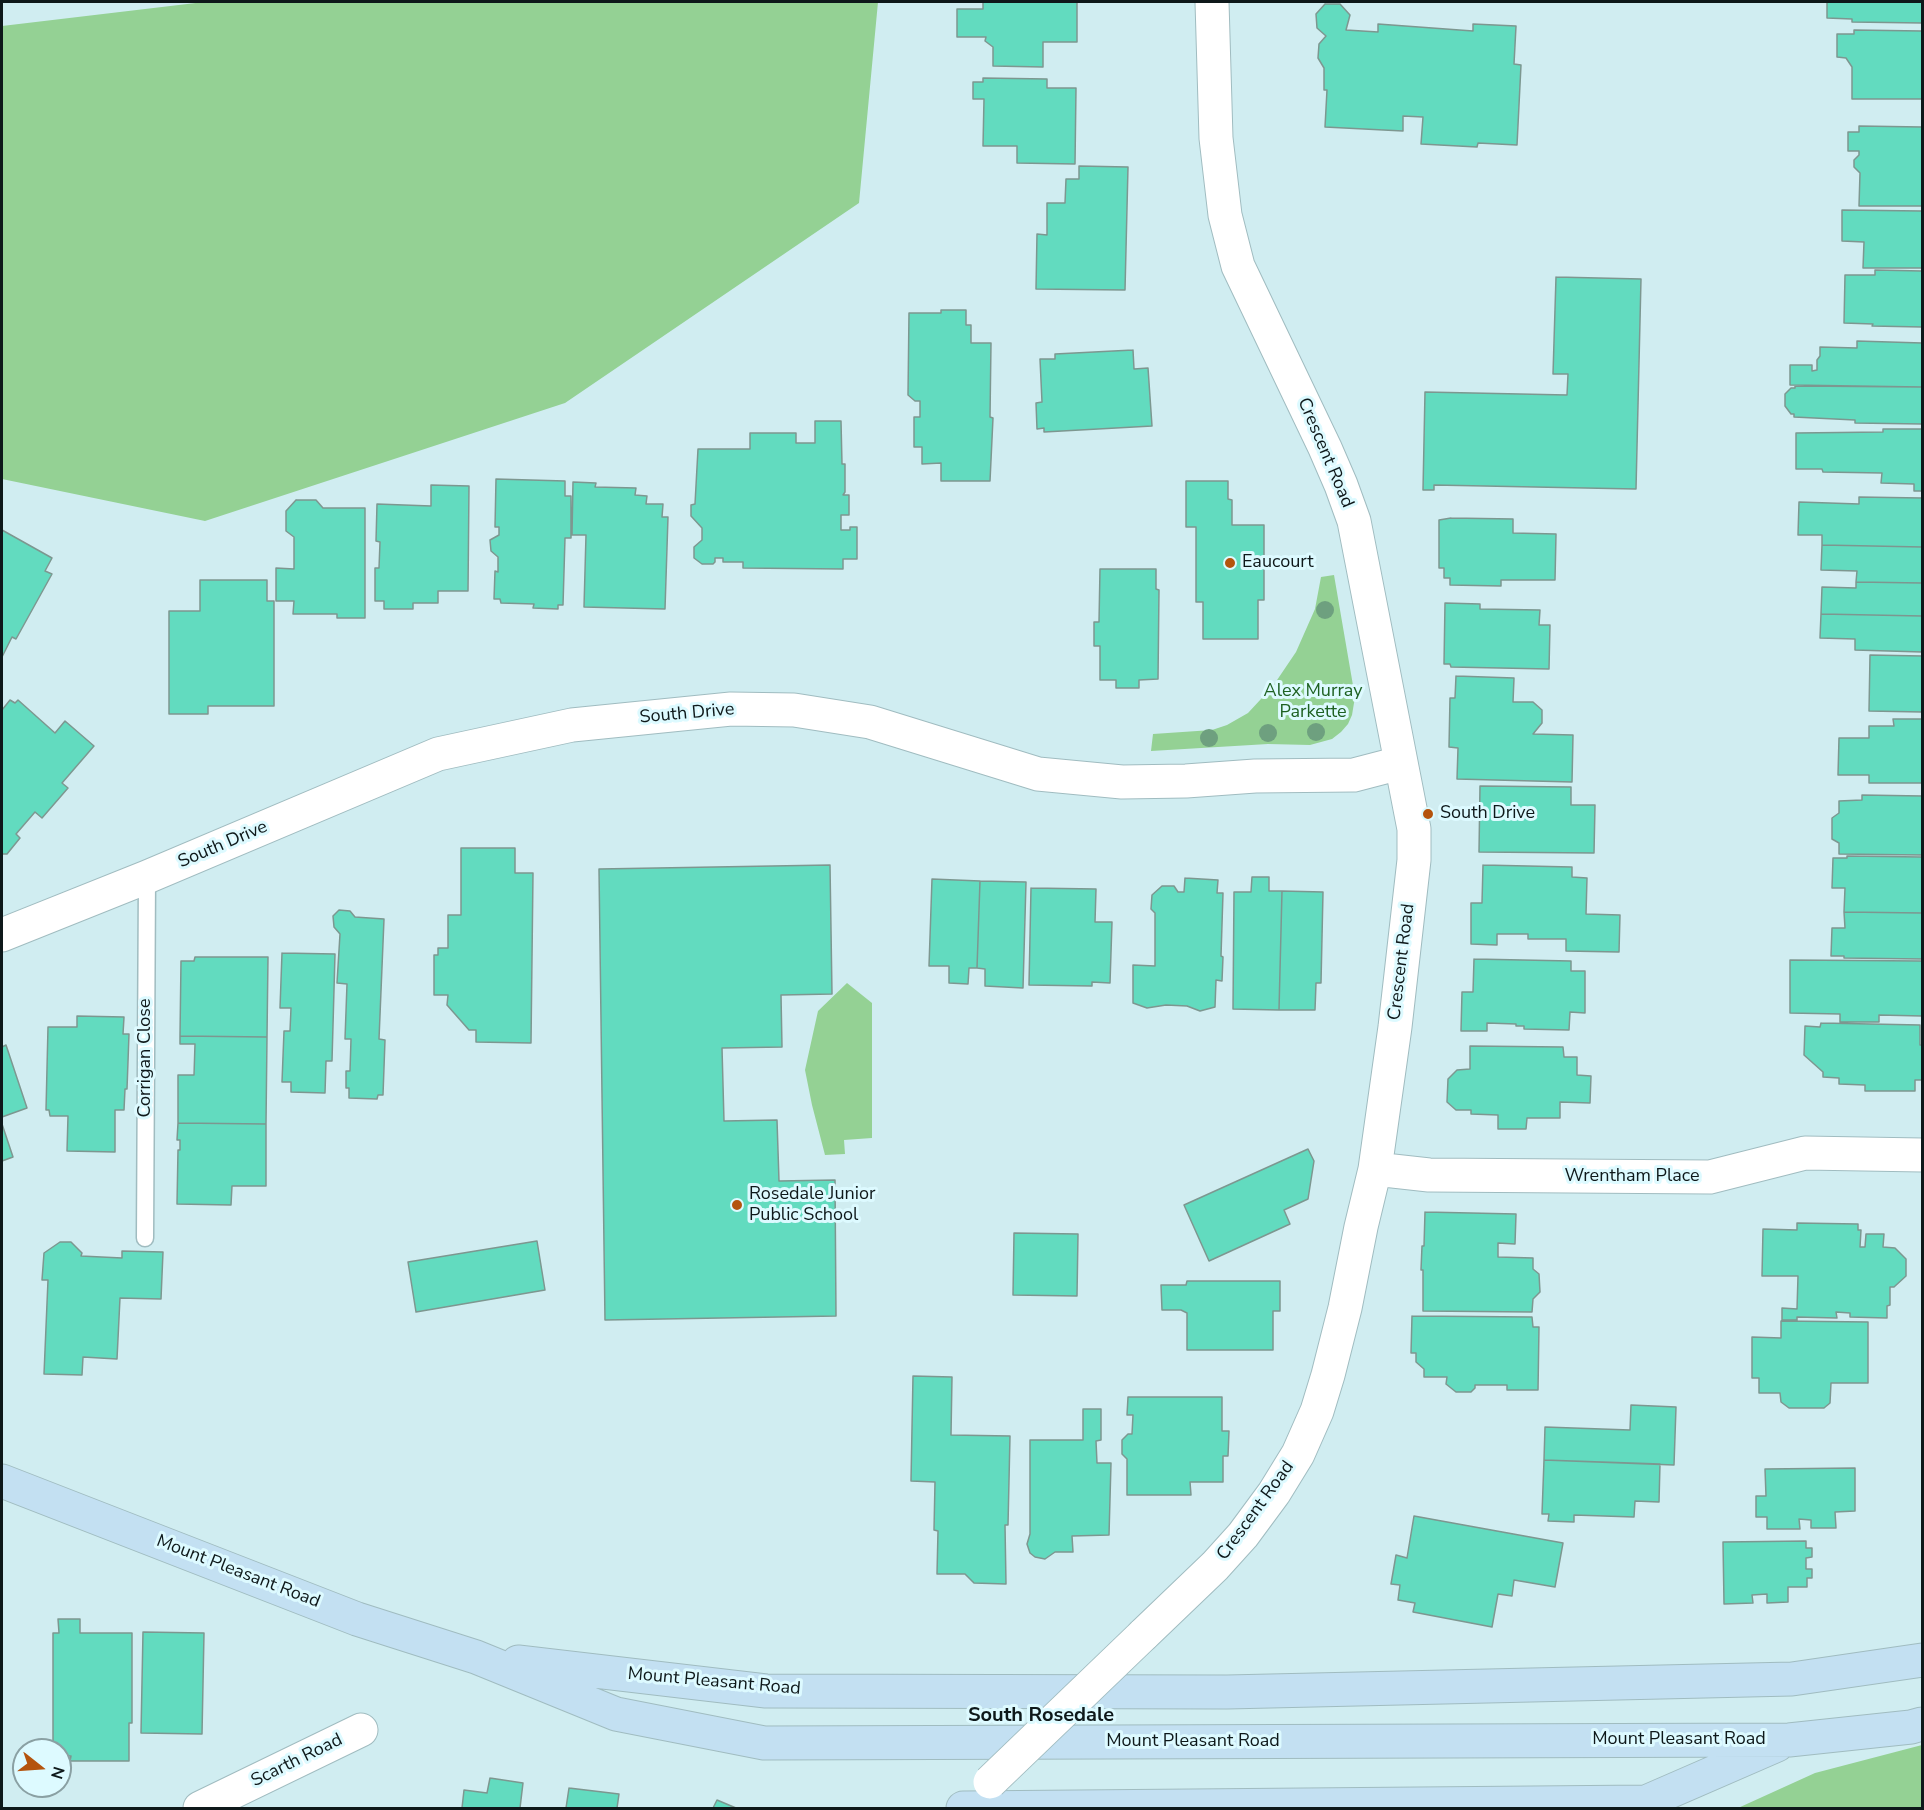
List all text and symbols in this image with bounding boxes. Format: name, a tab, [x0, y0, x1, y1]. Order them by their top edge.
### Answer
street label: Crescent Road	[1292, 395, 1358, 511]
place label: Eaucourt	[1242, 552, 1313, 574]
marker: Eaucourt	[1223, 556, 1237, 570]
park label: Alex Murray Parkette	[1264, 681, 1362, 724]
street label: South Drive	[639, 699, 735, 729]
place label: South Drive	[1440, 803, 1535, 825]
marker: South Drive	[1421, 807, 1435, 821]
street label: South Drive	[175, 816, 271, 874]
street label: Crescent Road	[1384, 902, 1420, 1022]
street label: Corrigan Close	[135, 998, 157, 1118]
street label: Wrentham Place	[1564, 1166, 1700, 1188]
place label: Rosedale Junior Public School	[749, 1184, 875, 1226]
marker: Rosedale Junior Public School	[730, 1198, 744, 1212]
street label: Crescent Road	[1213, 1457, 1299, 1565]
street label: Mount Pleasant Road	[153, 1531, 323, 1613]
street label: Mount Pleasant Road	[627, 1664, 801, 1700]
district label: South Rosedale	[968, 1704, 1114, 1728]
street label: Mount Pleasant Road	[1592, 1729, 1766, 1751]
street label: Scarth Road	[248, 1730, 346, 1792]
street label: Mount Pleasant Road	[1106, 1731, 1280, 1753]
north arrow	[12, 1738, 72, 1798]
text: N	[45, 1764, 70, 1782]

